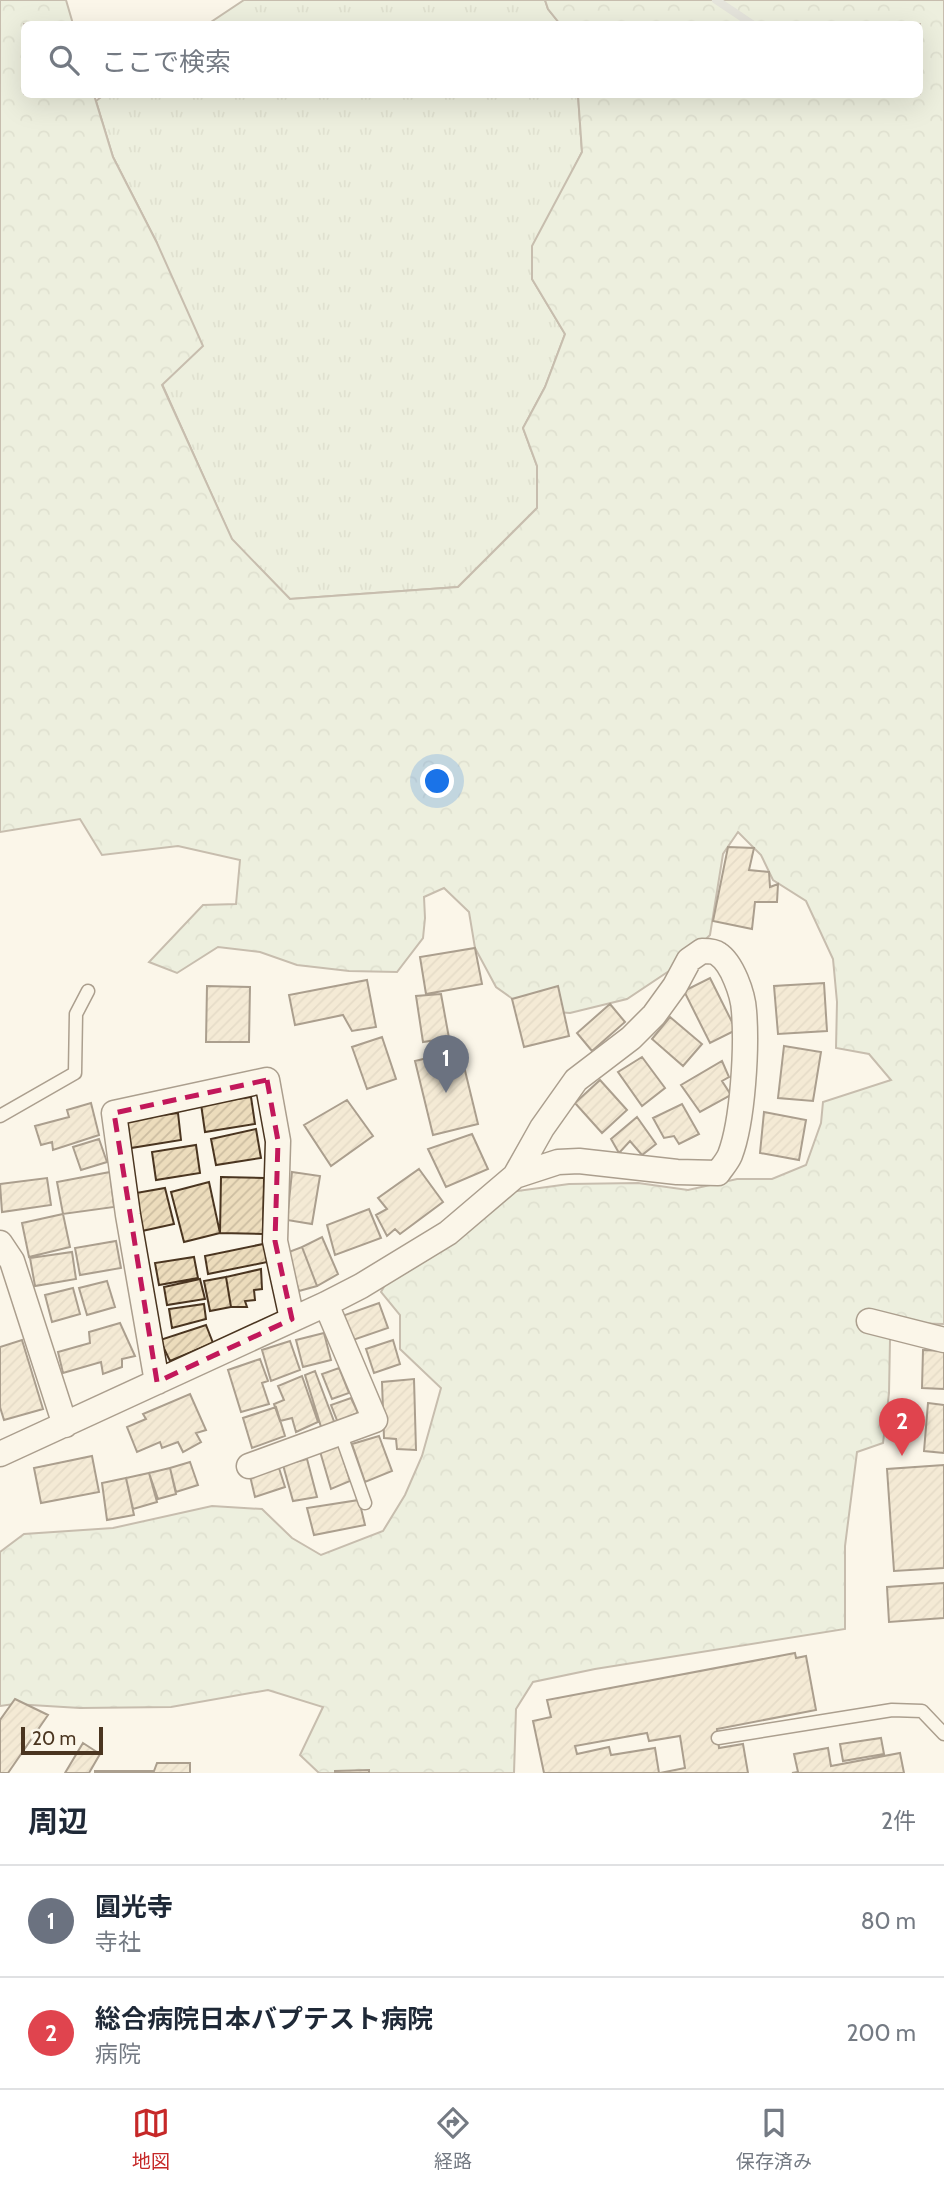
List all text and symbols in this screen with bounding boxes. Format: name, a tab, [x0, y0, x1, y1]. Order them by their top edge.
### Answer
search box	[21, 21, 923, 98]
icon: search	[45, 41, 83, 79]
text: ここで検索	[101, 46, 231, 78]
your location	[420, 764, 454, 798]
pin: 1	[423, 1035, 469, 1093]
pin: 2	[879, 1398, 925, 1456]
scale bar	[21, 1724, 103, 1756]
text: 20 m	[32, 1727, 76, 1750]
text: 周辺	[28, 1803, 88, 1840]
text: 2件	[881, 1807, 916, 1835]
text: 圓光寺	[95, 1891, 173, 1923]
text: 1	[47, 1907, 55, 1935]
text: 80 m	[861, 1907, 916, 1935]
text: 寺社	[95, 1928, 141, 1956]
text: 総合病院日本バプテスト病院	[95, 2003, 433, 2035]
text: 2	[45, 2019, 57, 2047]
text: 200 m	[846, 2019, 916, 2047]
text: 病院	[95, 2040, 141, 2068]
tab: 地図	[132, 2104, 170, 2173]
tab: 経路	[434, 2104, 472, 2173]
tab: 保存済み	[736, 2104, 812, 2173]

